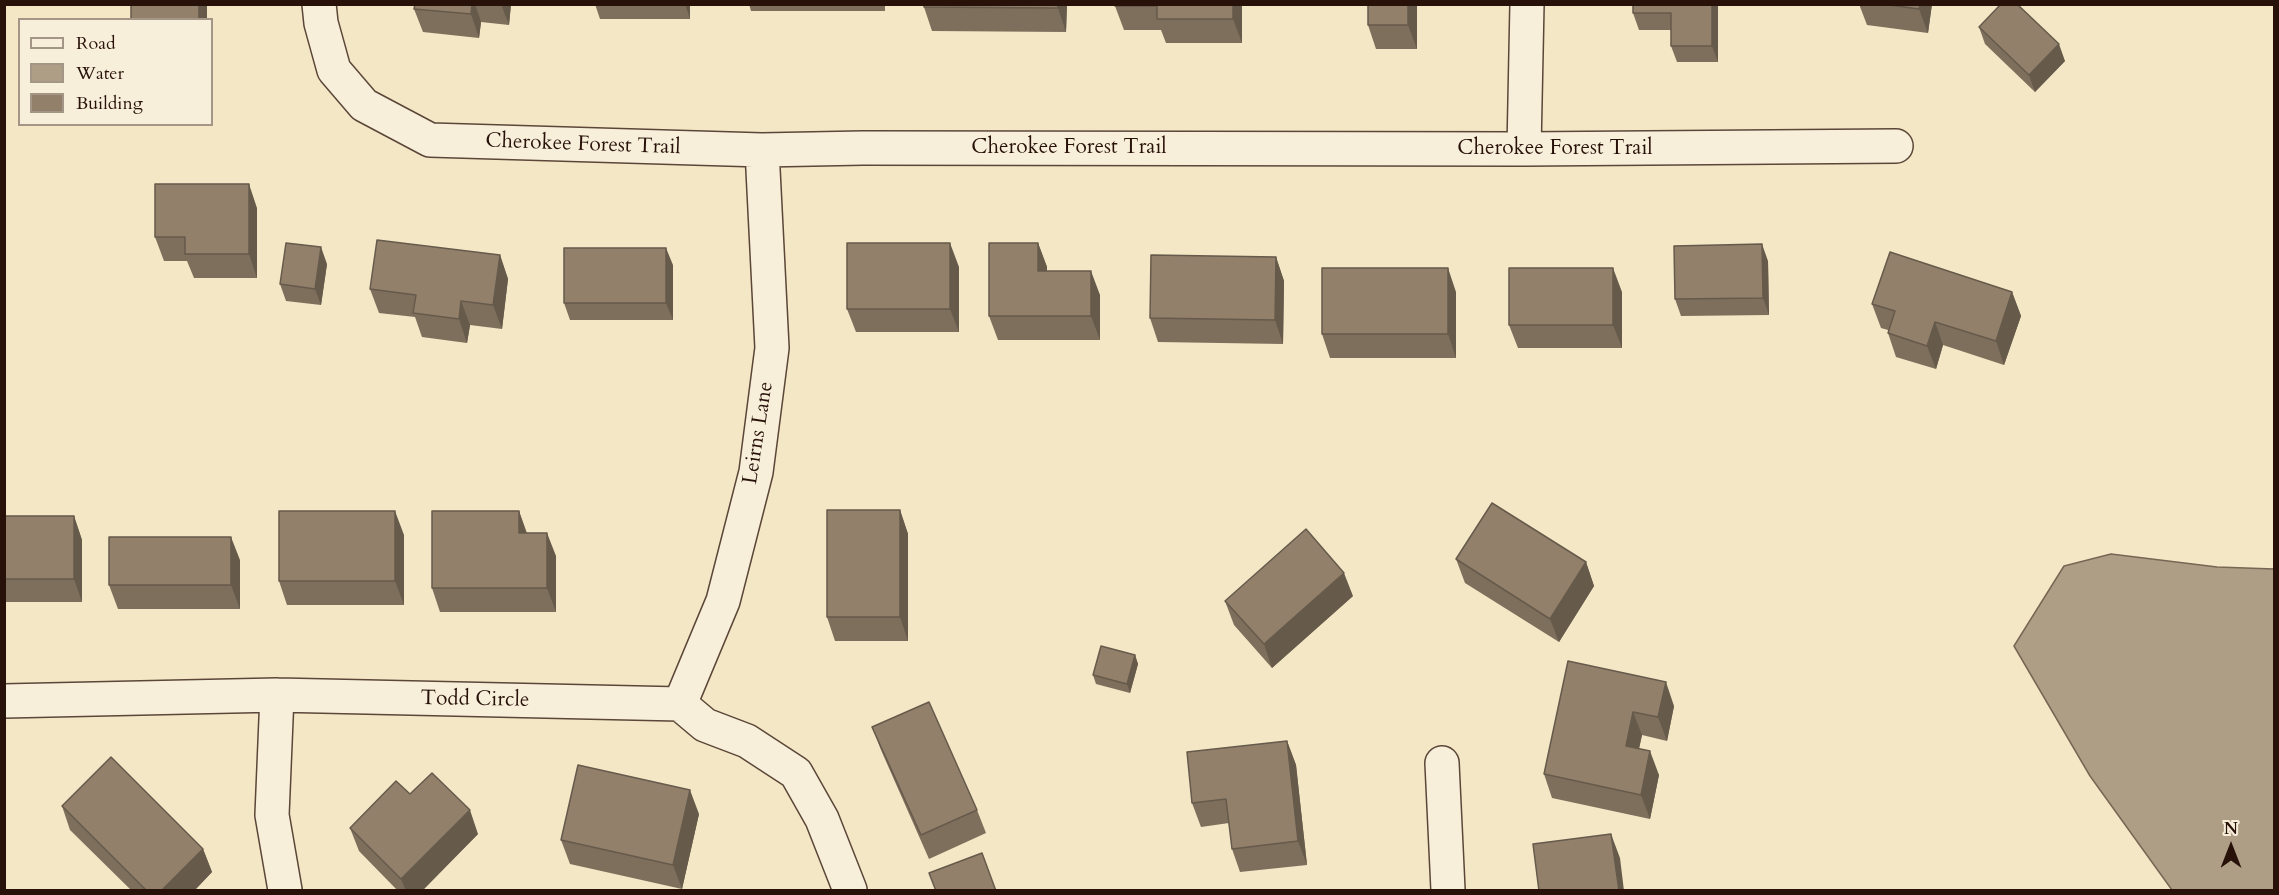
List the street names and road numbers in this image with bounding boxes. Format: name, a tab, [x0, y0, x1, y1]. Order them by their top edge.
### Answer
street label: Cherokee Forest Trail	[485, 129, 681, 161]
street label: Cherokee Forest Trail	[971, 135, 1167, 161]
street label: Cherokee Forest Trail	[1457, 136, 1653, 162]
street label: Leirns Lane	[738, 380, 780, 486]
street label: Todd Circle	[420, 686, 530, 714]

